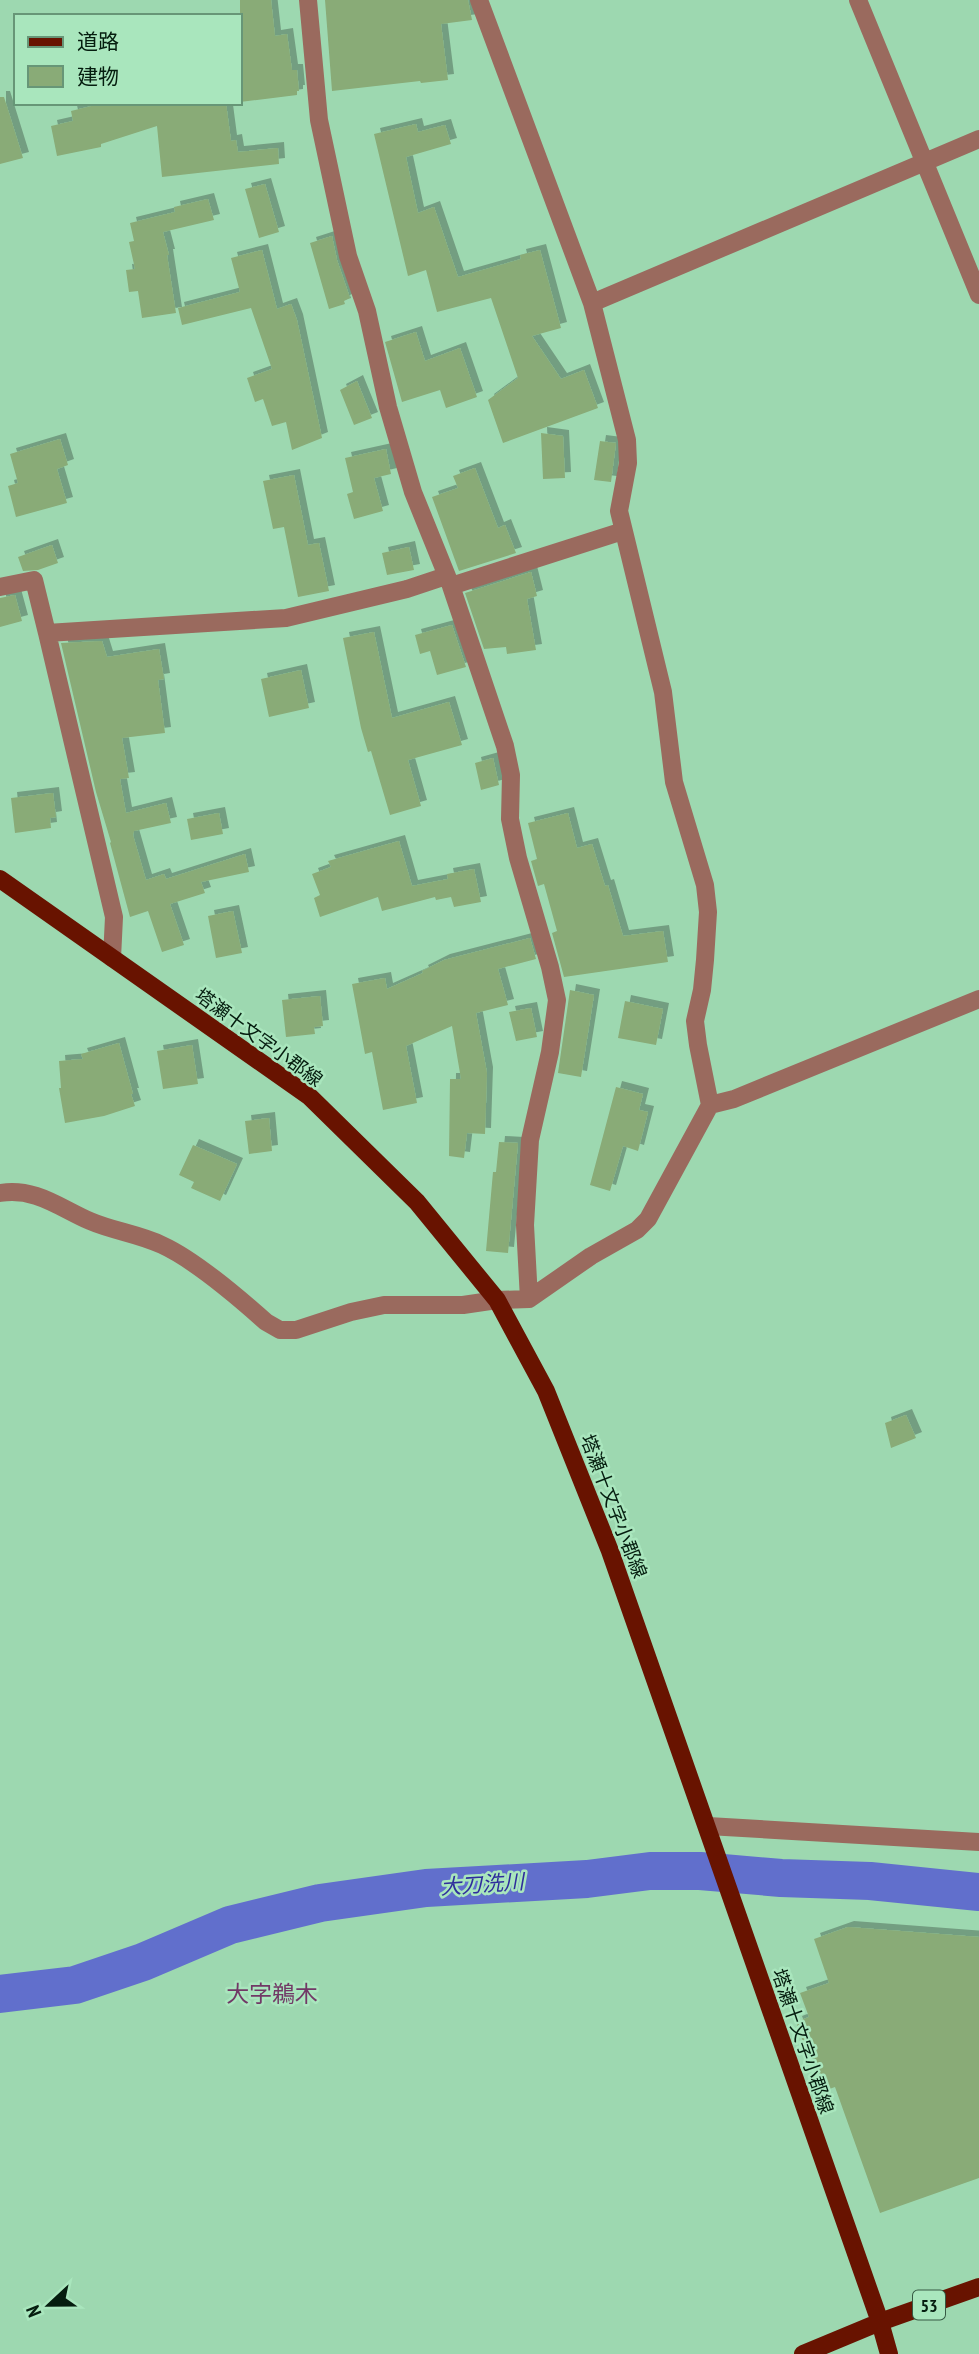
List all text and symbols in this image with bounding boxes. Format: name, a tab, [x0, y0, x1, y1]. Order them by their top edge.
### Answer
legend	[14, 14, 242, 105]
text: 道路	[77, 28, 119, 55]
text: 建物	[77, 63, 119, 90]
street label: 塔瀬十文字小郡線	[190, 983, 328, 1091]
street label: 塔瀬十文字小郡線	[576, 1431, 652, 1581]
water label: 大刀洗川	[439, 1867, 527, 1900]
street label: 塔瀬十文字小郡線	[767, 1965, 839, 2117]
district label: 大字鵜木	[226, 1979, 318, 2008]
north arrow	[14, 2270, 84, 2340]
road number: 53	[913, 2290, 945, 2320]
text: N	[20, 2302, 46, 2321]

